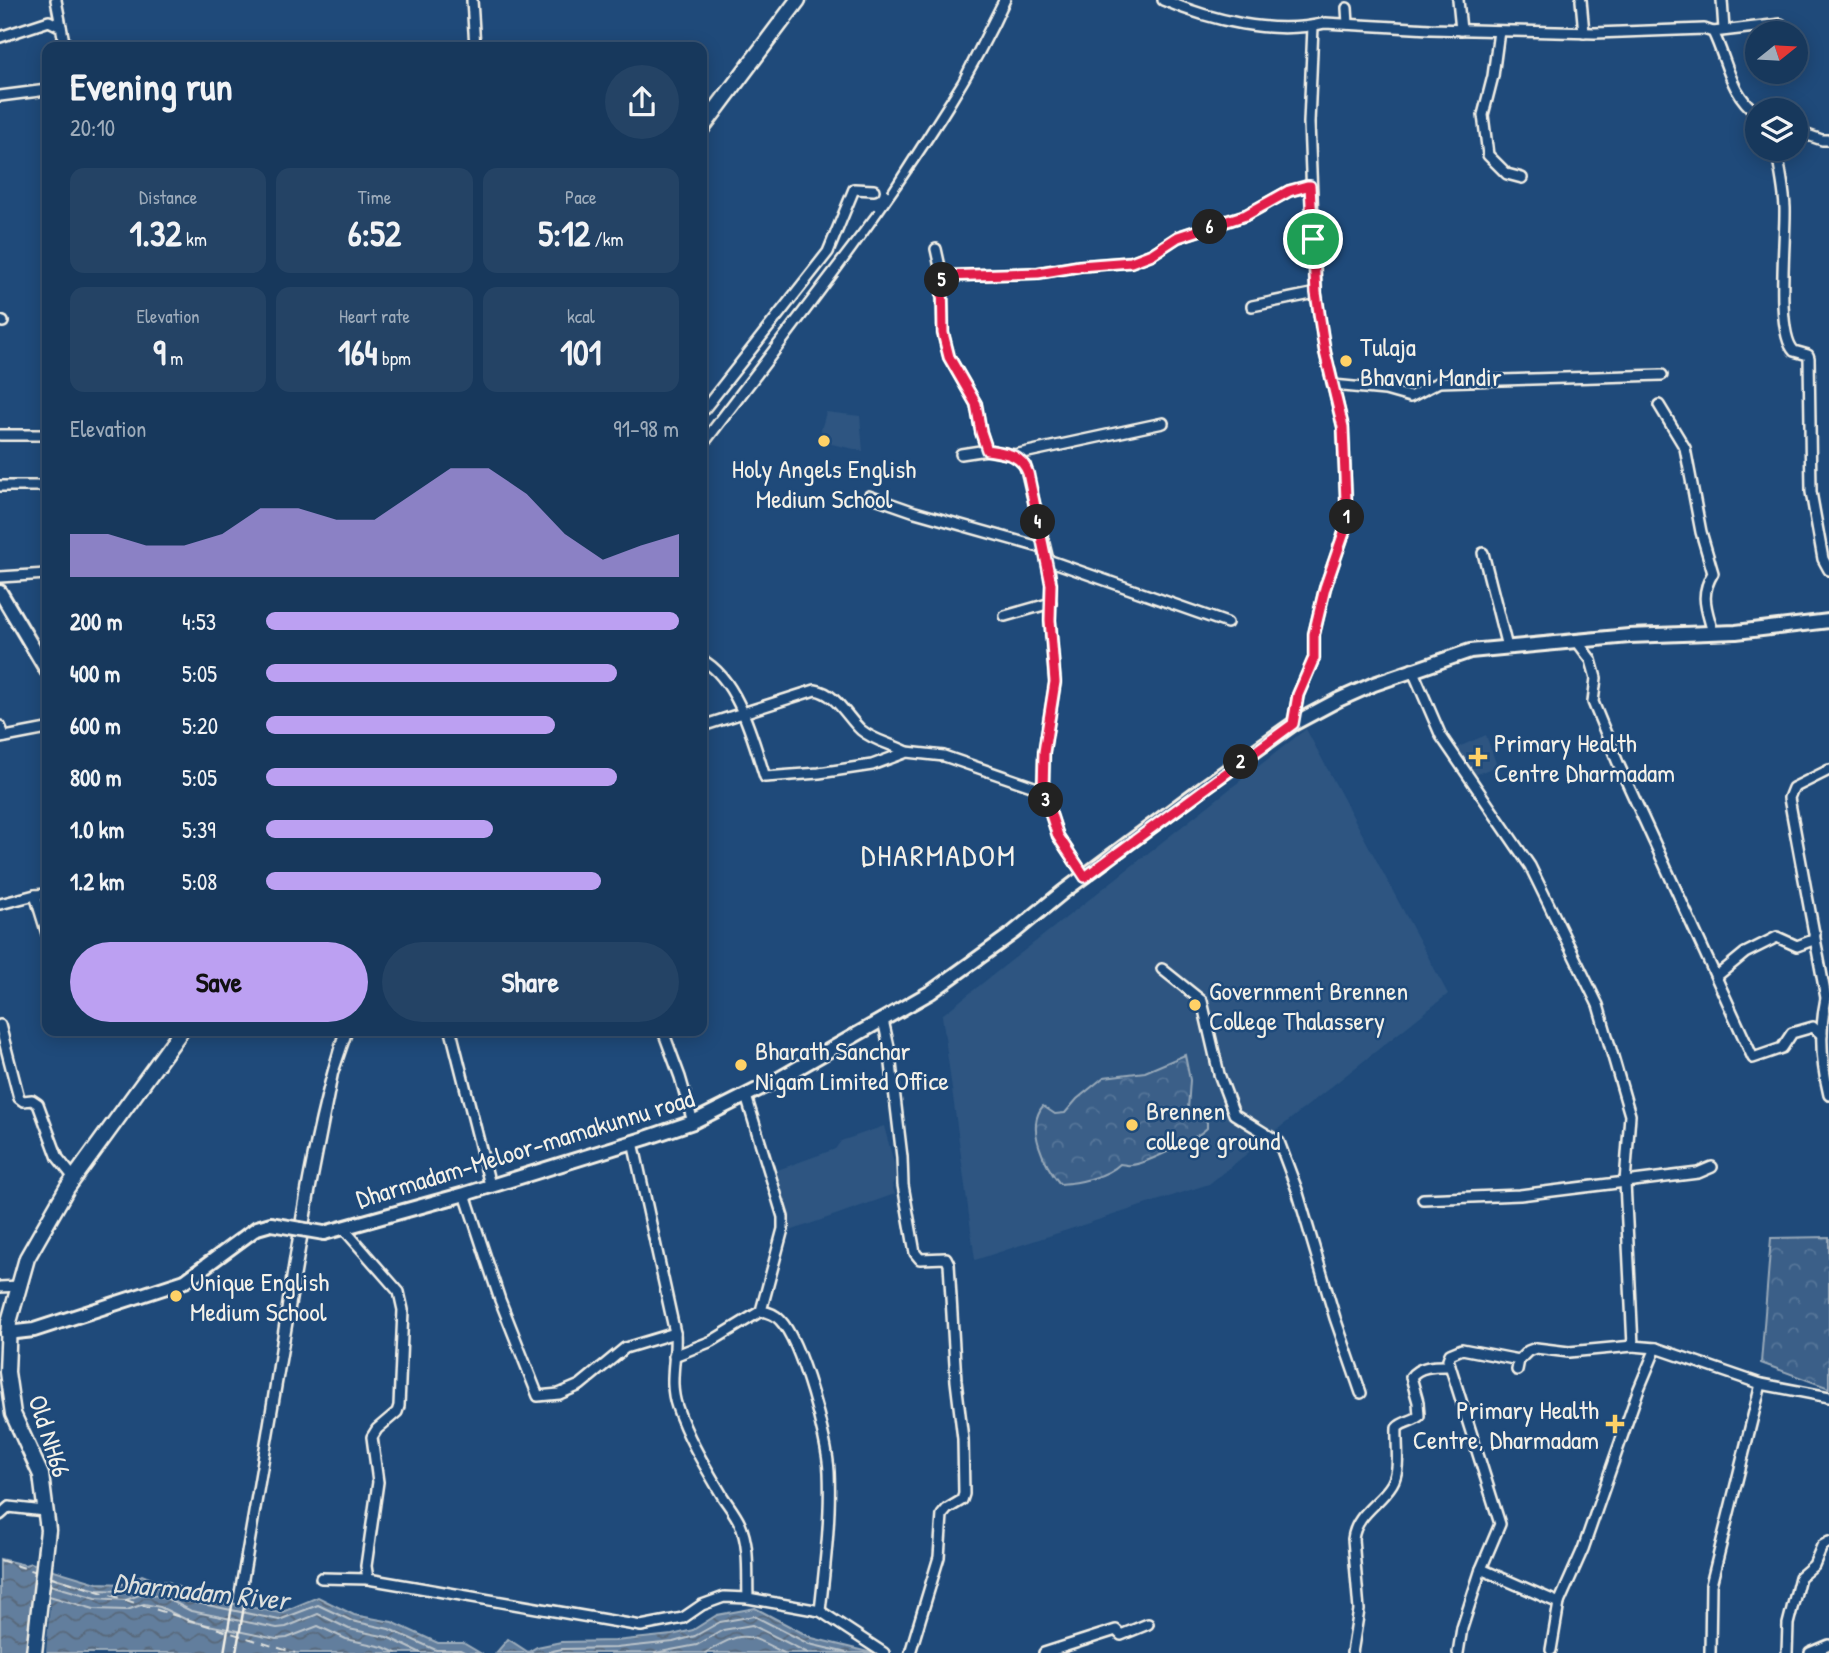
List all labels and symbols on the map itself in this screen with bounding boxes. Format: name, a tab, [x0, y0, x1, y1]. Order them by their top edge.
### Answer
north arrow	[1745, 21, 1808, 84]
pin	[1283, 209, 1343, 269]
pin: 6	[1192, 210, 1228, 244]
pin: 5	[925, 262, 960, 298]
place label: Tulaja Bhavani Mandir	[1360, 329, 1502, 394]
marker: Tulaja Bhavani Mandir	[1338, 353, 1354, 369]
marker: Holy Angels English Medium School	[816, 433, 832, 449]
place label: Holy Angels English Medium School	[732, 451, 916, 516]
pin: 1	[1330, 500, 1364, 534]
pin: 4	[1020, 504, 1056, 540]
place label: Primary Health Centre Dharmadam	[1494, 725, 1675, 790]
pin: 2	[1224, 744, 1258, 780]
marker: Primary Health Centre Dharmadam	[1468, 747, 1488, 767]
pin: 3	[1028, 782, 1064, 818]
district label: DHARMADOM	[861, 835, 1017, 875]
place label: Government Brennen College Thalassery	[1209, 973, 1408, 1038]
marker: Government Brennen College Thalassery	[1187, 997, 1203, 1013]
place label: Bharath Sanchar Nigam Limited Office	[755, 1033, 949, 1098]
marker: Bharath Sanchar Nigam Limited Office	[733, 1057, 749, 1073]
street label: Dharmadam-Meloor-mamakunnu road	[352, 1080, 698, 1216]
place label: Brennen college ground	[1146, 1093, 1280, 1158]
marker: Brennen college ground	[1124, 1117, 1140, 1133]
place label: Unique English Medium School	[190, 1264, 329, 1329]
marker: Unique English Medium School	[168, 1288, 184, 1304]
street label: Old NH66	[20, 1391, 80, 1481]
place label: Primary Health Centre, Dharmadam	[1413, 1392, 1599, 1457]
marker: Primary Health Centre, Dharmadam	[1605, 1414, 1625, 1434]
water label: Dharmadam River	[111, 1563, 294, 1619]

